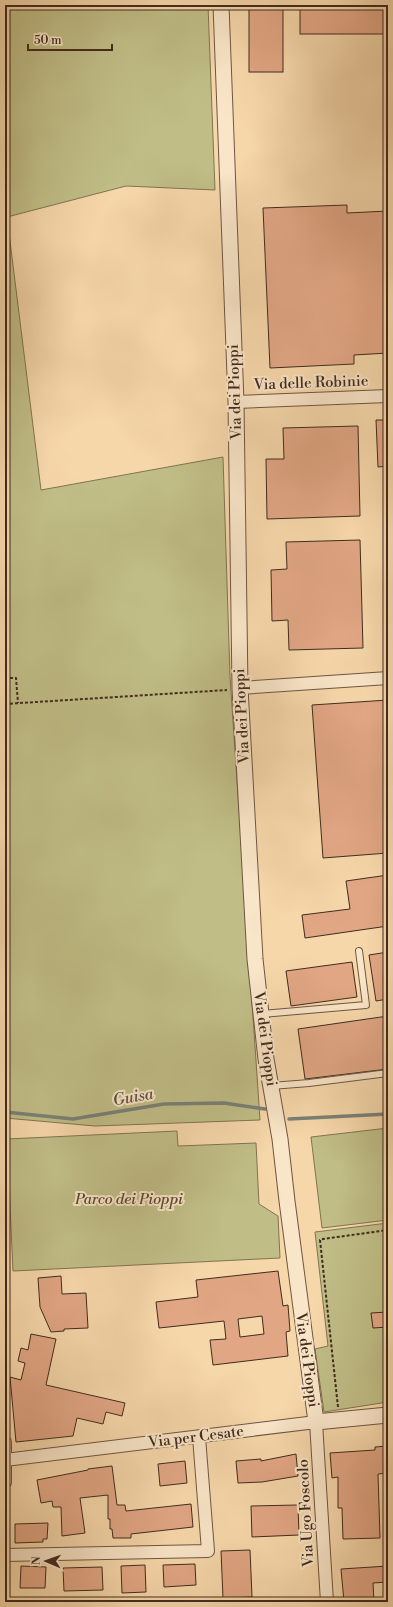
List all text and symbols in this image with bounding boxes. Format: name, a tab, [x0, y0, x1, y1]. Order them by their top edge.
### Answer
scale bar	[28, 26, 112, 52]
text: 50 m	[34, 33, 62, 48]
street label: Via dei Pioppi	[224, 344, 246, 441]
street label: Via delle Robinie	[252, 372, 369, 395]
street label: Via dei Pioppi	[230, 668, 254, 765]
street label: Via dei Pioppi	[249, 989, 281, 1088]
water label: Guisa	[111, 1084, 155, 1110]
park label: Parco dei Pioppi	[74, 1190, 183, 1209]
street label: Via dei Pioppi	[291, 1310, 323, 1409]
street label: Via per Cesate	[146, 1422, 245, 1452]
street label: Via Ugo Foscolo	[294, 1458, 318, 1569]
north arrow	[26, 1541, 66, 1581]
text: N	[30, 1556, 44, 1565]

